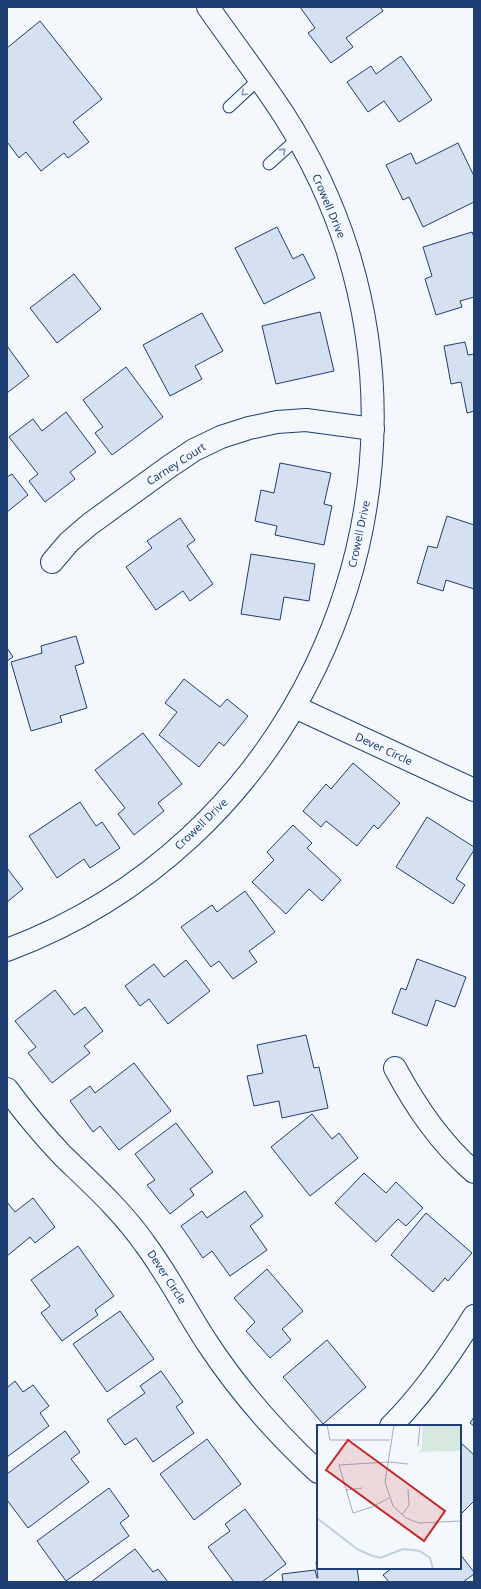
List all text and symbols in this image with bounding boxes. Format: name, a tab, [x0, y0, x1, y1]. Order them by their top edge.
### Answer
one-way arrow	[241, 89, 249, 96]
one-way arrow	[279, 149, 286, 156]
street label: Crowell Drive	[309, 171, 350, 240]
street label: Carney Court	[143, 439, 208, 488]
street label: Crowell Drive	[344, 499, 373, 569]
street label: Dever Circle	[353, 729, 415, 768]
street label: Crowell Drive	[171, 795, 230, 853]
street label: Dever Circle	[144, 1247, 190, 1307]
inset map	[317, 1425, 461, 1569]

